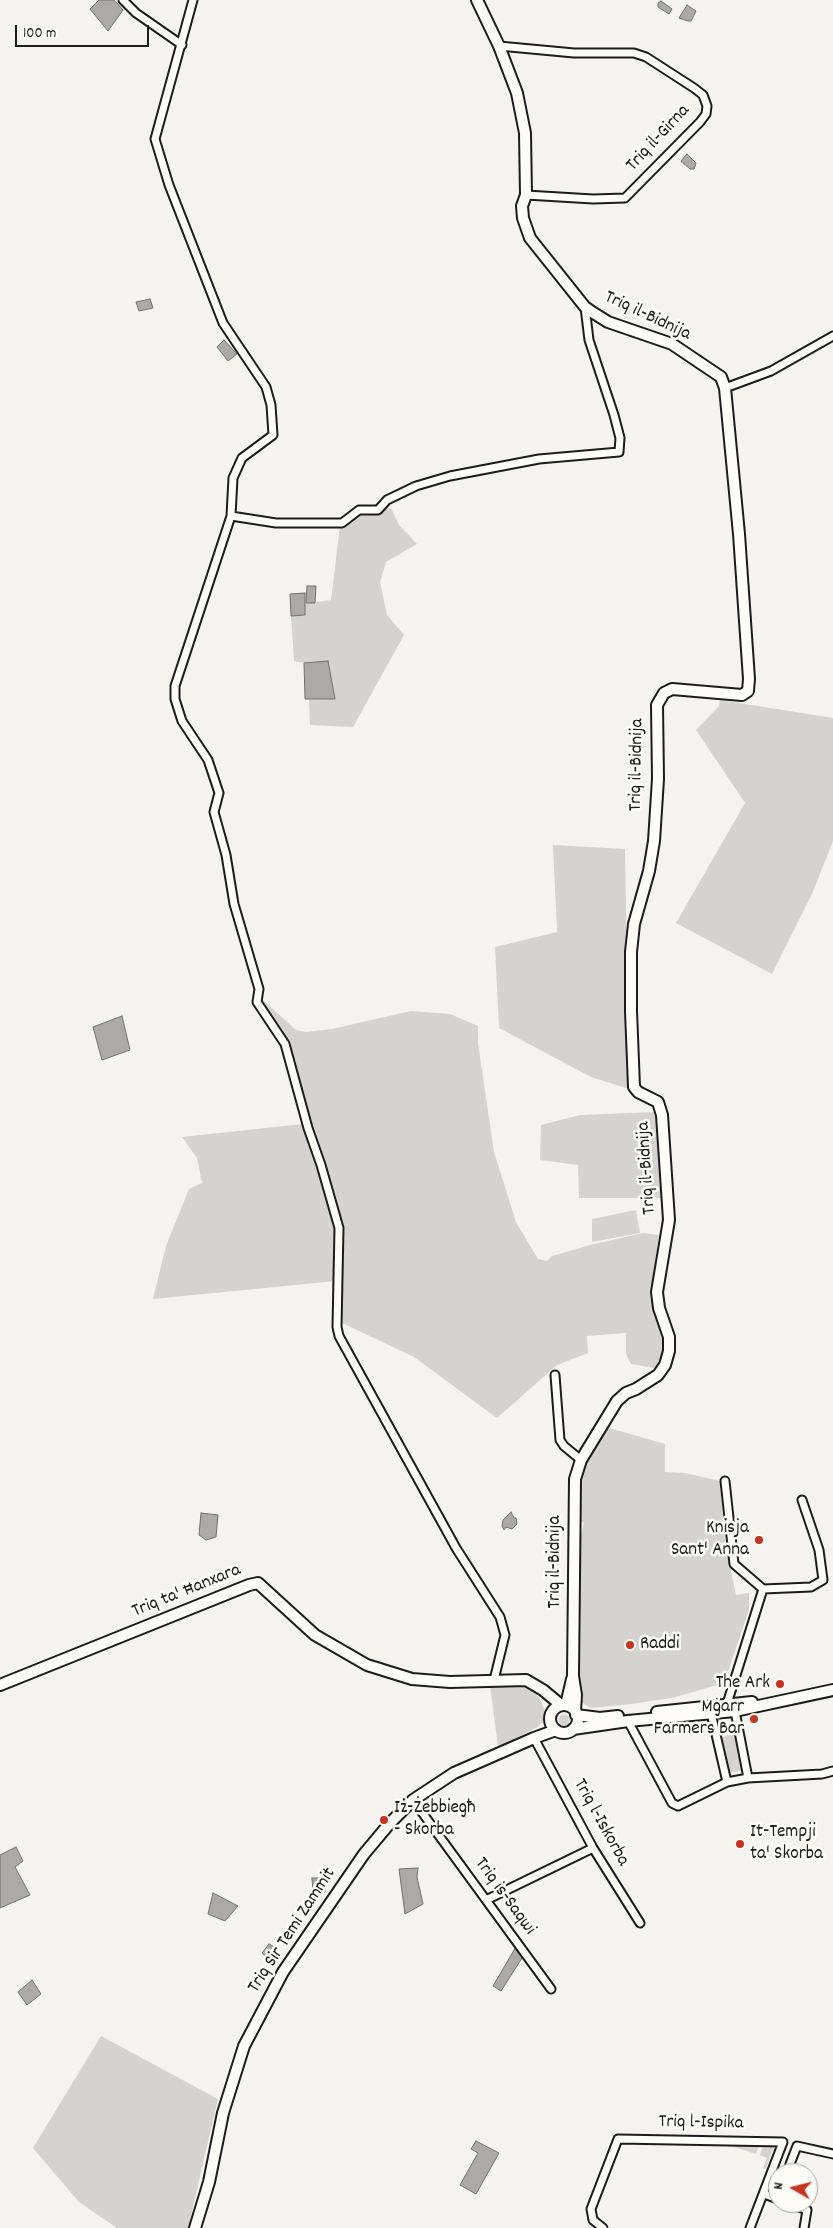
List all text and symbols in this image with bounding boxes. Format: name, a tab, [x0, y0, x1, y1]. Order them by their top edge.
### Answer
scale bar	[18, 15, 151, 47]
text: 100 m	[23, 23, 56, 45]
street label: Triq il-Girna	[622, 101, 696, 177]
street label: Triq il-Bidnija	[600, 287, 694, 347]
street label: Triq il-Bidnija	[626, 718, 650, 812]
street label: Triq il-Bidnija	[633, 1121, 663, 1215]
street label: Triq il-Bidnija	[545, 1516, 567, 1608]
place label: Knisja Sant' Anna	[671, 1518, 749, 1562]
marker: Knisja Sant' Anna	[753, 1534, 765, 1546]
street label: Triq ta' Ħanxara	[129, 1560, 245, 1624]
place label: Raddi	[640, 1634, 679, 1656]
marker: Raddi	[624, 1639, 636, 1651]
place label: The Ark	[716, 1673, 770, 1695]
marker: The Ark	[774, 1678, 786, 1690]
place label: Mġarr Farmers Bar	[654, 1697, 744, 1741]
marker: Mġarr Farmers Bar	[748, 1713, 760, 1725]
street label: Triq l-Iskorba	[567, 1775, 633, 1871]
place label: Iż-Żebbiegħ - Skorba	[394, 1798, 476, 1842]
marker: Iż-Żebbiegħ - Skorba	[378, 1814, 390, 1826]
place label: It-Tempji ta' Skorba	[750, 1822, 823, 1866]
marker: It-Tempji ta' Skorba	[734, 1838, 746, 1850]
street label: Triq is-Saqwi	[468, 1854, 540, 1940]
street label: Triq Sir Temi Zammit	[244, 1864, 342, 1998]
street label: Triq l-Ispika	[658, 2112, 744, 2136]
north arrow	[768, 2163, 818, 2213]
text: N	[769, 2181, 790, 2191]

